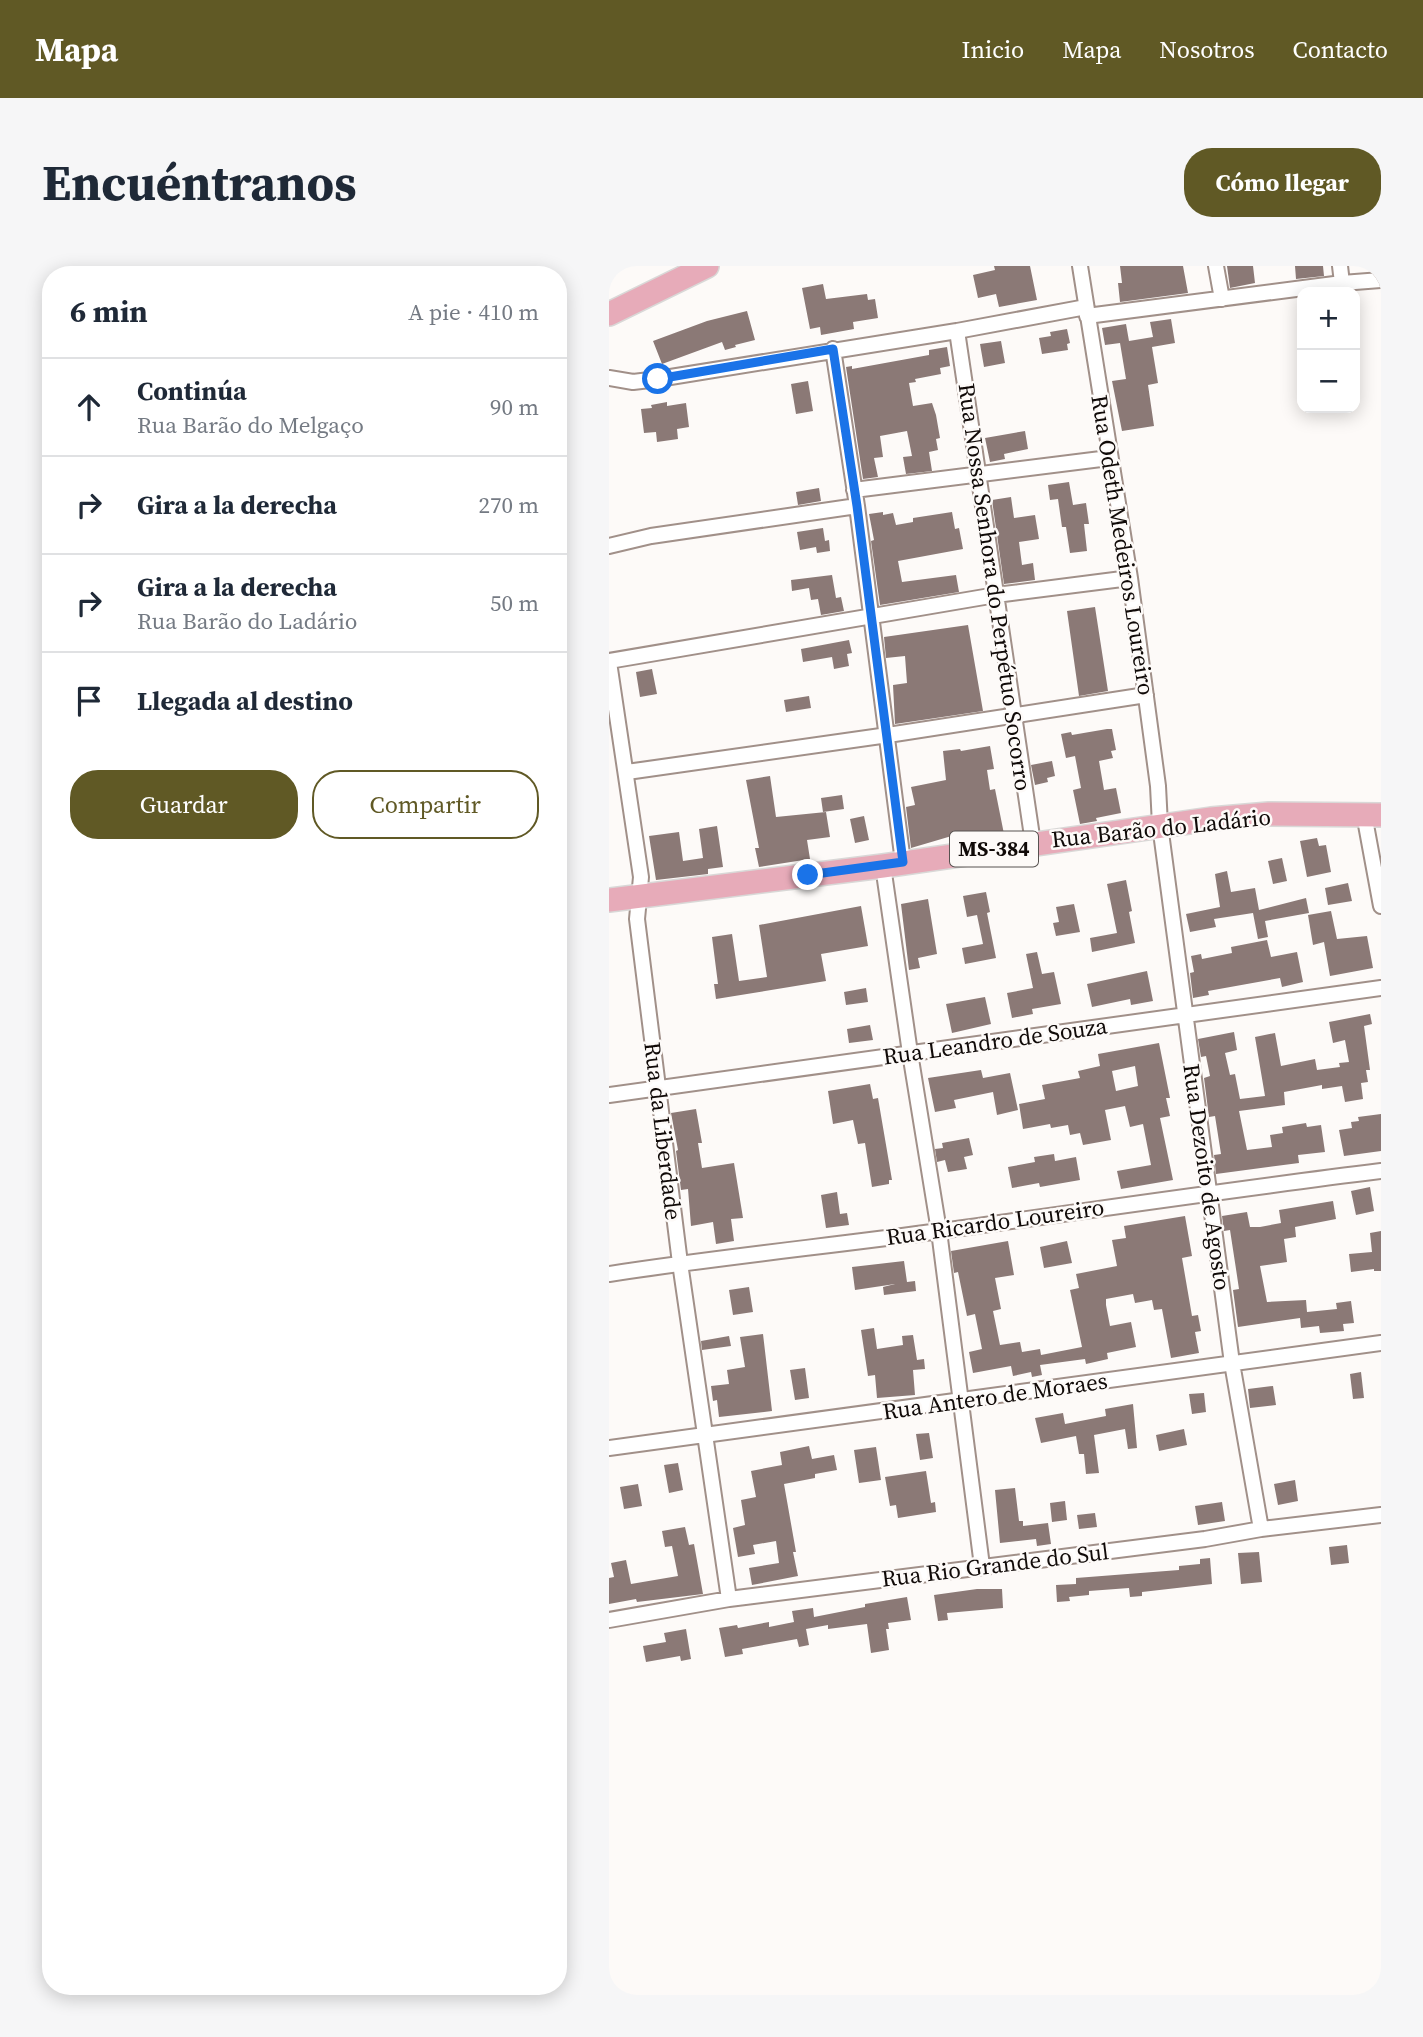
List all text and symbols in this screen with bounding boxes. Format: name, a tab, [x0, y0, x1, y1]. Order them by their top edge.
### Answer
text: Mapa	[35, 27, 118, 72]
text: Inicio	[962, 33, 1024, 66]
text: Mapa	[1062, 33, 1121, 66]
text: Nosotros	[1159, 33, 1255, 66]
text: Contacto	[1293, 33, 1388, 66]
button: Cómo llegar	[1184, 148, 1381, 217]
text: Encuéntranos	[42, 149, 356, 216]
map controls	[1297, 287, 1360, 413]
button: +	[1297, 287, 1360, 350]
text: 6 min	[70, 291, 148, 332]
text: A pie · 410 m	[408, 296, 539, 328]
button: −	[1297, 350, 1360, 413]
route start	[642, 363, 673, 394]
text: Continúa	[137, 373, 247, 409]
street label: Rua Nossa Senhora do Perpétuo Socorro	[951, 381, 1039, 793]
icon: ahead	[70, 388, 108, 426]
text: 90 m	[490, 391, 539, 423]
street label: Rua Odeth Medeiros Loureiro	[1083, 393, 1163, 697]
text: Rua Barão do Melgaço	[137, 409, 364, 441]
icon: right	[70, 486, 108, 524]
text: Gira a la derecha	[137, 487, 337, 523]
text: 270 m	[478, 489, 539, 521]
text: Gira a la derecha	[137, 569, 337, 605]
icon: right	[70, 584, 108, 622]
text: 50 m	[490, 587, 539, 619]
text: Rua Barão do Ladário	[137, 605, 357, 637]
icon: arrive	[70, 682, 108, 720]
text: Llegada al destino	[137, 683, 353, 719]
button: Guardar	[70, 770, 298, 839]
button: Compartir	[312, 770, 539, 839]
street label: Rua Barão do Ladário	[1050, 801, 1272, 855]
road number: MS-384	[950, 832, 1038, 866]
route end	[792, 859, 823, 890]
street label: Rua Leandro de Souza	[881, 1009, 1110, 1073]
street label: Rua da Liberdade	[636, 1040, 690, 1222]
street label: Rua Dezoito de Agosto	[1175, 1062, 1239, 1292]
street label: Rua Ricardo Loureiro	[884, 1191, 1106, 1253]
street label: Rua Antero de Moraes	[880, 1364, 1110, 1428]
street label: Rua Rio Grande do Sul	[880, 1535, 1111, 1595]

